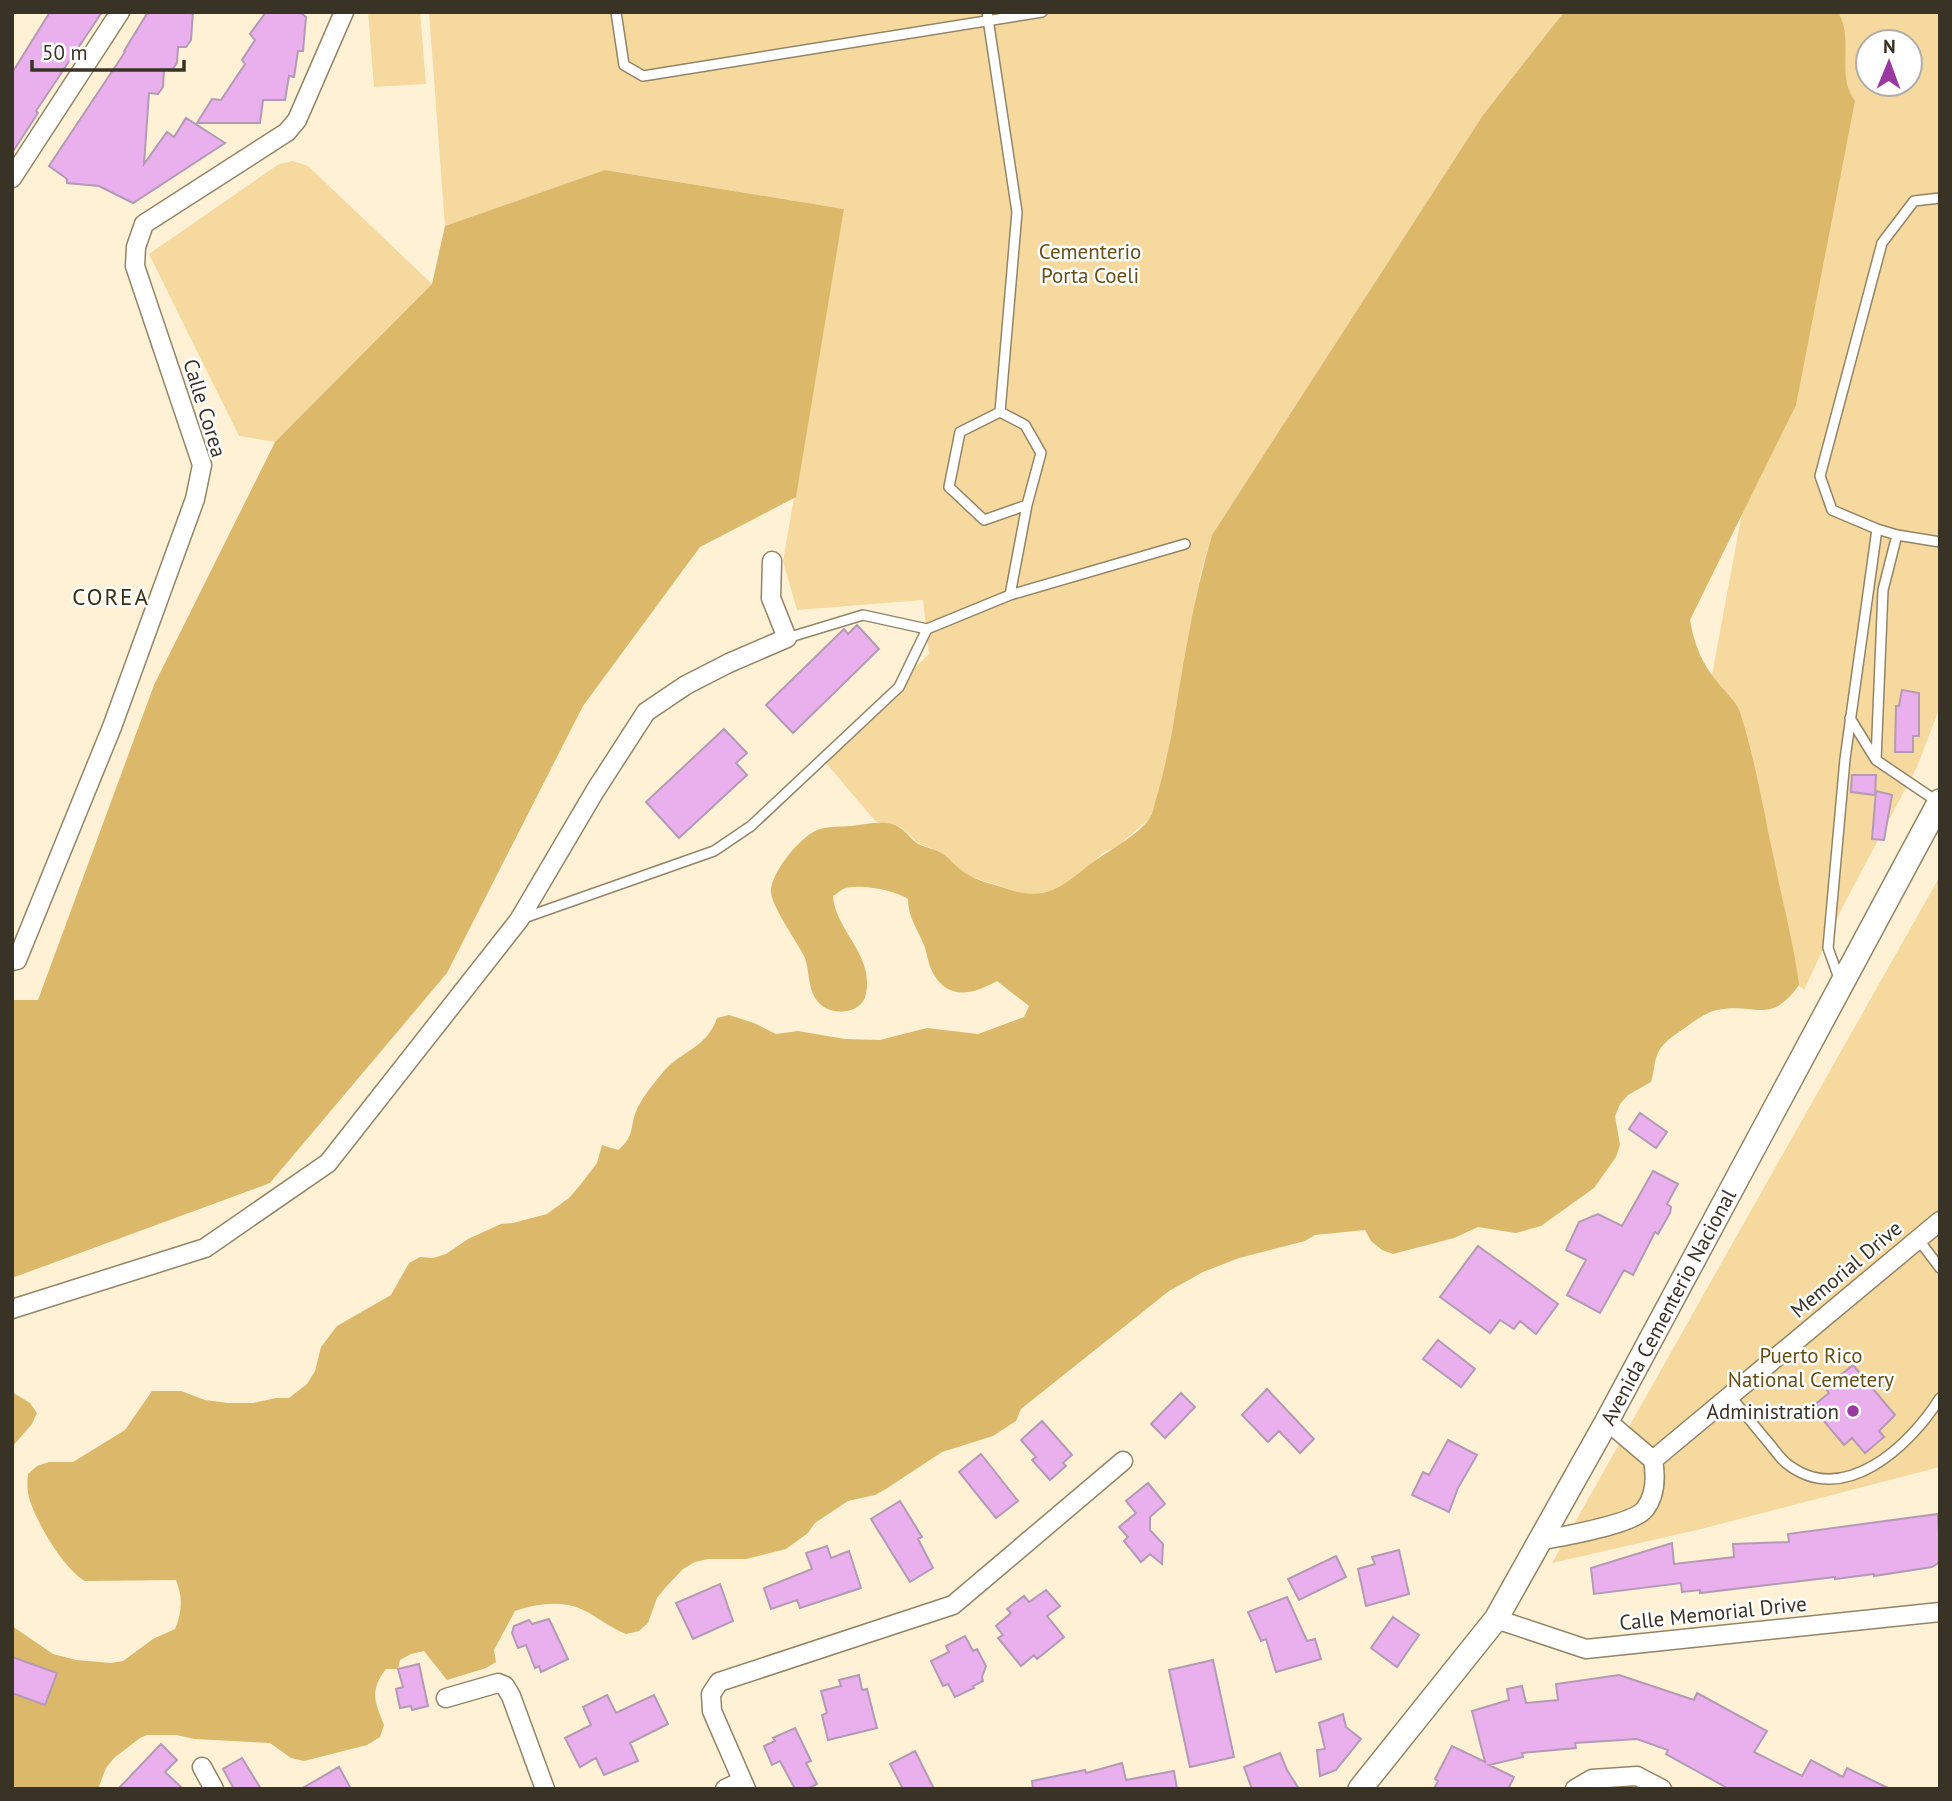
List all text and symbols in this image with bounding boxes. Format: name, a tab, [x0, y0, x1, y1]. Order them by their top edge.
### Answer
scale bar	[32, 28, 184, 72]
north arrow	[1854, 28, 1924, 98]
text: N	[1883, 34, 1896, 58]
text: 50 m	[42, 39, 88, 66]
park label: Cementerio Porta Coeli	[1039, 238, 1141, 289]
street label: Calle Corea	[177, 356, 233, 460]
district label: COREA	[72, 582, 150, 611]
street label: Avenida Cementerio Nacional	[1594, 1184, 1742, 1430]
street label: Memorial Drive	[1785, 1214, 1907, 1324]
park label: Puerto Rico National Cemetery	[1728, 1342, 1894, 1393]
place label: Administration	[1707, 1398, 1839, 1425]
marker: Administration	[1845, 1403, 1861, 1419]
street label: Calle Memorial Drive	[1618, 1590, 1808, 1636]

